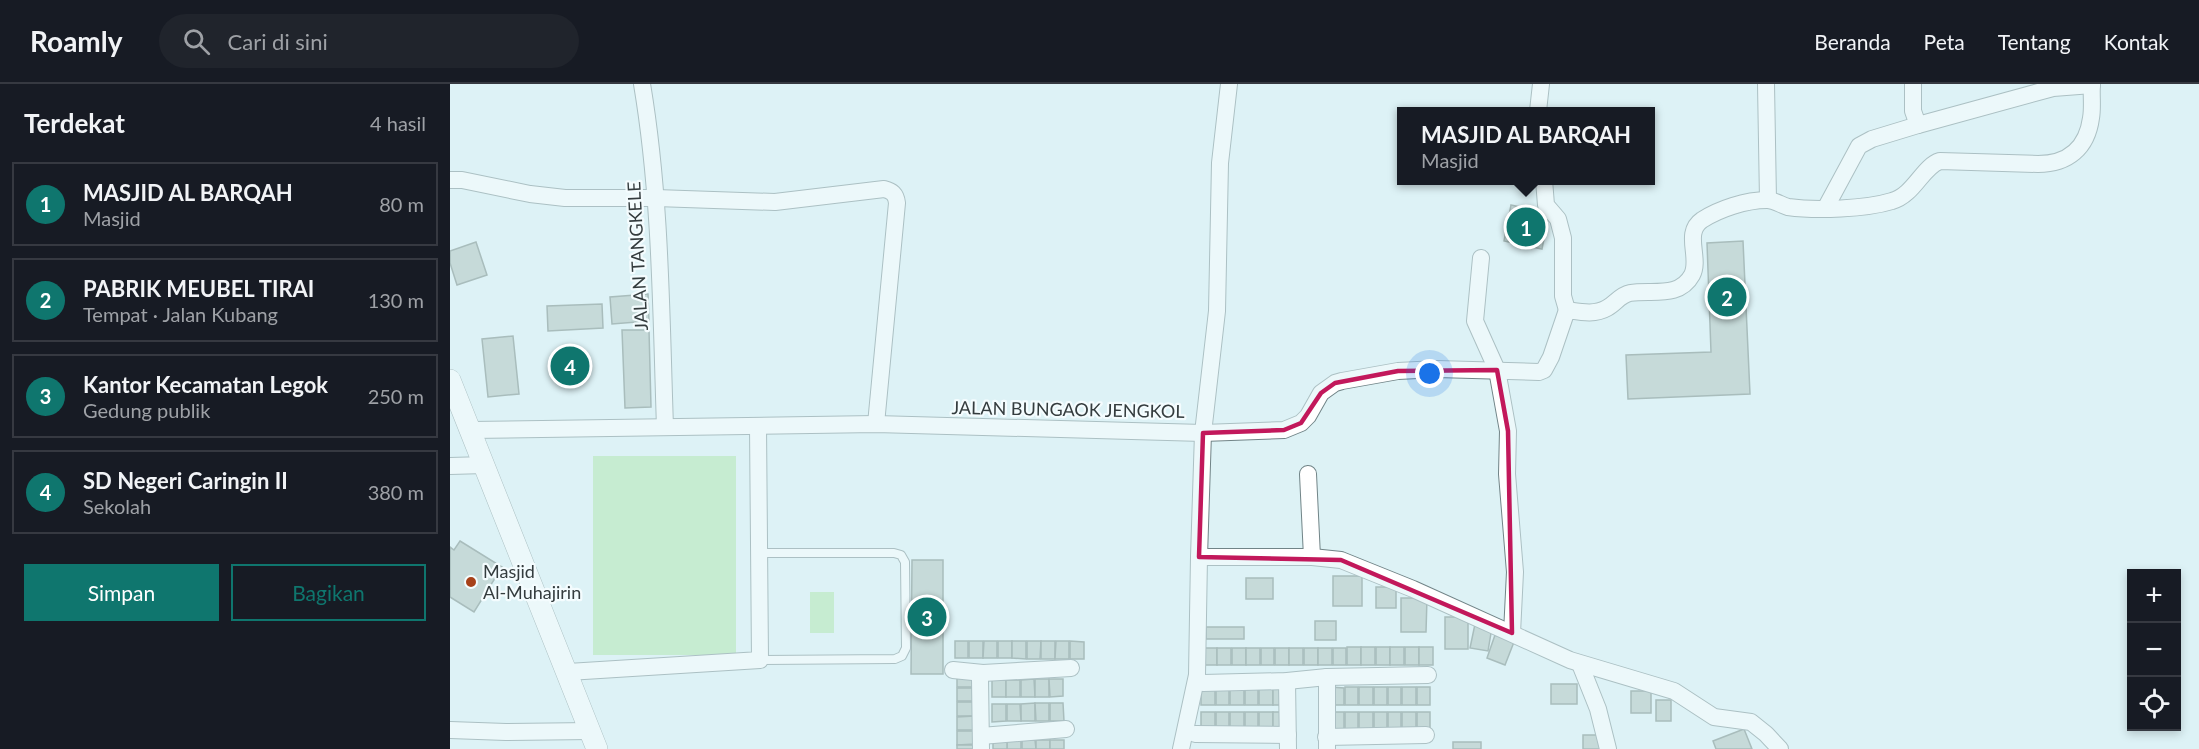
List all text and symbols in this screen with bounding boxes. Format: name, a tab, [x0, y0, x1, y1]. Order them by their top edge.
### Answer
search box	[159, 14, 579, 68]
text: Roamly	[30, 24, 123, 58]
icon: search	[180, 25, 213, 58]
text: Cari di sini	[228, 28, 328, 55]
text: Beranda	[1814, 29, 1891, 54]
text: Peta	[1924, 29, 1965, 54]
text: Tentang	[1998, 29, 2071, 54]
text: Kontak	[2104, 29, 2169, 54]
text: Terdekat	[24, 107, 125, 139]
popup	[1397, 107, 1655, 185]
text: 4 hasil	[370, 111, 426, 135]
text: MASJID AL BARQAH	[1421, 121, 1631, 148]
text: Masjid	[1421, 148, 1479, 172]
text: MASJID AL BARQAH	[83, 179, 293, 206]
street label: JALAN TANGKELE	[622, 181, 652, 331]
text: 1	[40, 192, 51, 216]
text: 80 m	[379, 192, 424, 216]
pin: 1	[1506, 204, 1546, 250]
text: Masjid	[83, 206, 141, 230]
pin: 2	[1708, 274, 1746, 320]
text: PABRIK MEUBEL TIRAI	[83, 275, 314, 302]
text: 2	[40, 288, 51, 312]
text: 130 m	[368, 288, 424, 312]
text: Tempat · Jalan Kubang	[83, 302, 278, 326]
pin: 4	[550, 344, 590, 388]
your location	[1415, 359, 1444, 388]
text: Kantor Kecamatan Legok	[83, 371, 328, 398]
text: 3	[40, 384, 51, 408]
text: 250 m	[368, 384, 424, 408]
street label: JALAN BUNGAOK JENGKOL	[951, 396, 1185, 422]
text: Gedung publik	[83, 398, 210, 422]
text: SD Negeri Caringin II	[83, 467, 288, 494]
text: 4	[40, 480, 51, 504]
text: 380 m	[368, 480, 424, 504]
text: Sekolah	[83, 494, 151, 518]
place label: Masjid Al-Muhajirin	[483, 560, 581, 603]
button: Simpan	[24, 564, 219, 621]
button: Bagikan	[231, 564, 426, 621]
map controls	[2127, 569, 2181, 731]
button: +	[2127, 569, 2181, 623]
marker: Masjid Al-Muhajirin	[464, 575, 478, 589]
pin: 3	[908, 594, 946, 640]
button: −	[2127, 623, 2181, 677]
button: locate	[2127, 677, 2181, 731]

